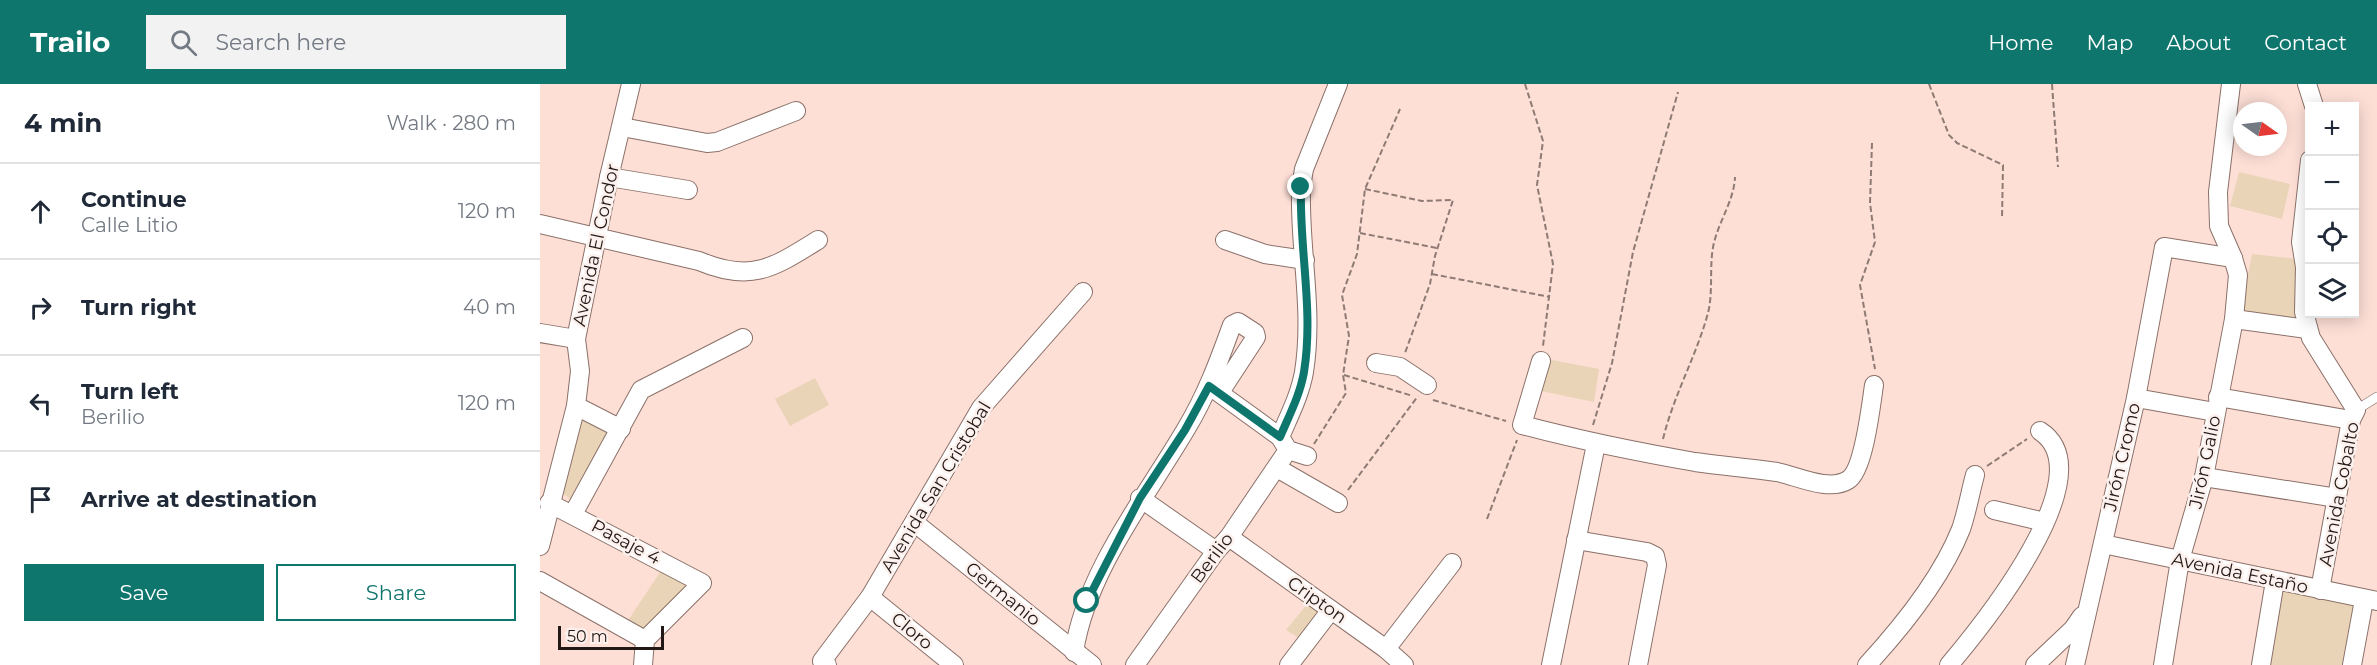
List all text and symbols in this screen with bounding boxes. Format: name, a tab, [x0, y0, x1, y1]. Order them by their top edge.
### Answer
search box	[146, 15, 566, 69]
text: Trailo	[30, 25, 110, 59]
icon: search	[167, 26, 200, 59]
text: Search here	[215, 29, 346, 56]
text: Home	[1988, 30, 2053, 55]
text: Map	[2086, 30, 2133, 55]
text: About	[2166, 30, 2231, 55]
text: Contact	[2264, 30, 2347, 55]
north arrow	[2233, 102, 2287, 156]
map controls	[2305, 102, 2359, 318]
button: +	[2305, 102, 2359, 156]
text: 4 min	[24, 107, 102, 139]
text: Walk · 280 m	[386, 111, 516, 135]
button: −	[2305, 156, 2359, 210]
street label: Avenida El Condor	[568, 162, 624, 328]
route end	[1287, 173, 1313, 199]
text: Continue	[81, 186, 187, 213]
icon: ahead	[24, 195, 57, 228]
text: 120 m	[458, 199, 516, 223]
button: locate	[2305, 210, 2359, 264]
text: Calle Litio	[81, 213, 178, 237]
button: layers	[2305, 264, 2359, 318]
icon: right	[24, 291, 57, 324]
text: Turn right	[81, 294, 196, 321]
text: 40 m	[463, 295, 516, 319]
text: Turn left	[81, 378, 179, 405]
icon: left	[24, 387, 57, 420]
text: 120 m	[458, 391, 516, 415]
street label: Avenida San Cristobal	[876, 398, 996, 576]
street label: Jirón Cromo	[2099, 401, 2145, 514]
text: Berilio	[81, 405, 145, 429]
street label: Jirón Galio	[2184, 413, 2226, 511]
street label: Avenida Cobalto	[2314, 420, 2364, 568]
icon: arrive	[24, 483, 57, 516]
text: Arrive at destination	[81, 486, 317, 513]
street label: Pasaje 4	[588, 515, 664, 569]
street label: Berilio	[1186, 528, 1238, 588]
street label: Avenida Estaño	[2170, 548, 2310, 598]
street label: Germanio	[961, 557, 1045, 631]
button: Save	[24, 564, 264, 621]
button: Share	[276, 564, 516, 621]
street label: Cripton	[1283, 572, 1351, 628]
route start	[1073, 587, 1099, 613]
street label: Cloro	[887, 608, 937, 654]
scale bar	[558, 623, 664, 650]
text: 50 m	[567, 627, 608, 646]

